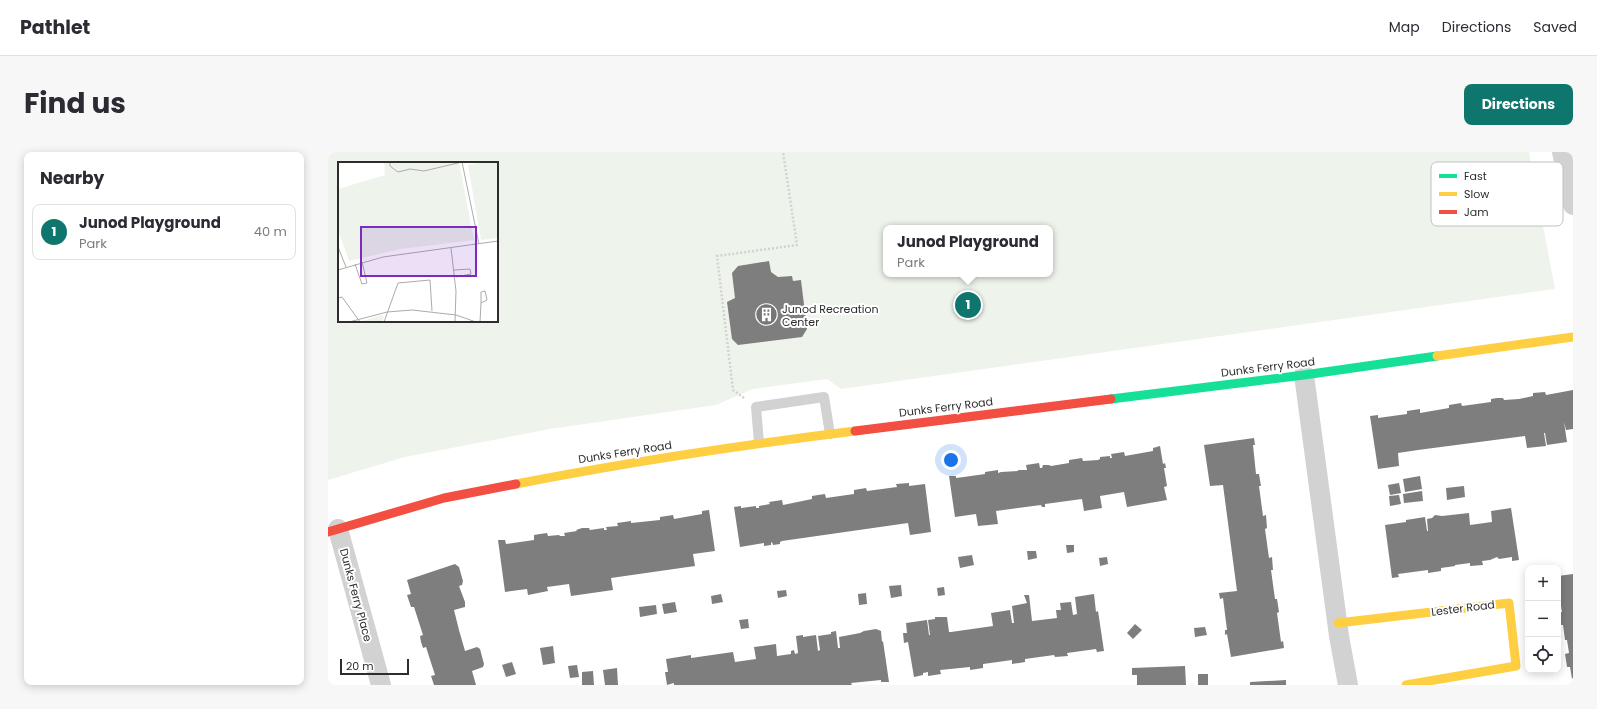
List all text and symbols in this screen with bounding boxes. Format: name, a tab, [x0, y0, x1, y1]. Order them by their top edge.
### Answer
text: Pathlet	[20, 14, 90, 41]
text: Map	[1389, 17, 1420, 37]
text: Directions	[1442, 17, 1511, 37]
text: Saved	[1533, 17, 1577, 37]
text: Find us	[24, 84, 126, 123]
button: Directions	[1464, 84, 1573, 125]
inset map	[338, 162, 498, 322]
legend	[1431, 162, 1563, 226]
text: Nearby	[40, 166, 104, 190]
text: Fast	[1464, 168, 1487, 184]
text: Slow	[1464, 186, 1489, 202]
text: Jam	[1464, 204, 1489, 220]
text: Junod Playground	[79, 212, 221, 233]
text: 1	[52, 222, 56, 241]
text: 40 m	[254, 222, 287, 241]
popup	[883, 225, 1053, 277]
text: Junod Playground	[897, 231, 1039, 252]
text: Park	[79, 234, 107, 253]
text: Park	[897, 253, 925, 272]
pin: 1	[955, 290, 981, 320]
place label: Junod Recreation Center	[782, 301, 879, 330]
building icon: Junod Recreation Center	[754, 302, 780, 328]
street label: Dunks Ferry Road	[1220, 353, 1316, 381]
street label: Dunks Ferry Road	[898, 393, 994, 421]
street label: Dunks Ferry Road	[577, 437, 673, 467]
your location	[941, 450, 961, 470]
street label: Dunks Ferry Place	[336, 547, 376, 644]
map controls	[1525, 565, 1561, 673]
button: +	[1525, 565, 1561, 601]
street label: Lester Road	[1430, 596, 1496, 620]
button: −	[1525, 601, 1561, 637]
button: locate	[1525, 637, 1561, 673]
scale bar	[340, 657, 409, 676]
text: 20 m	[346, 658, 374, 674]

